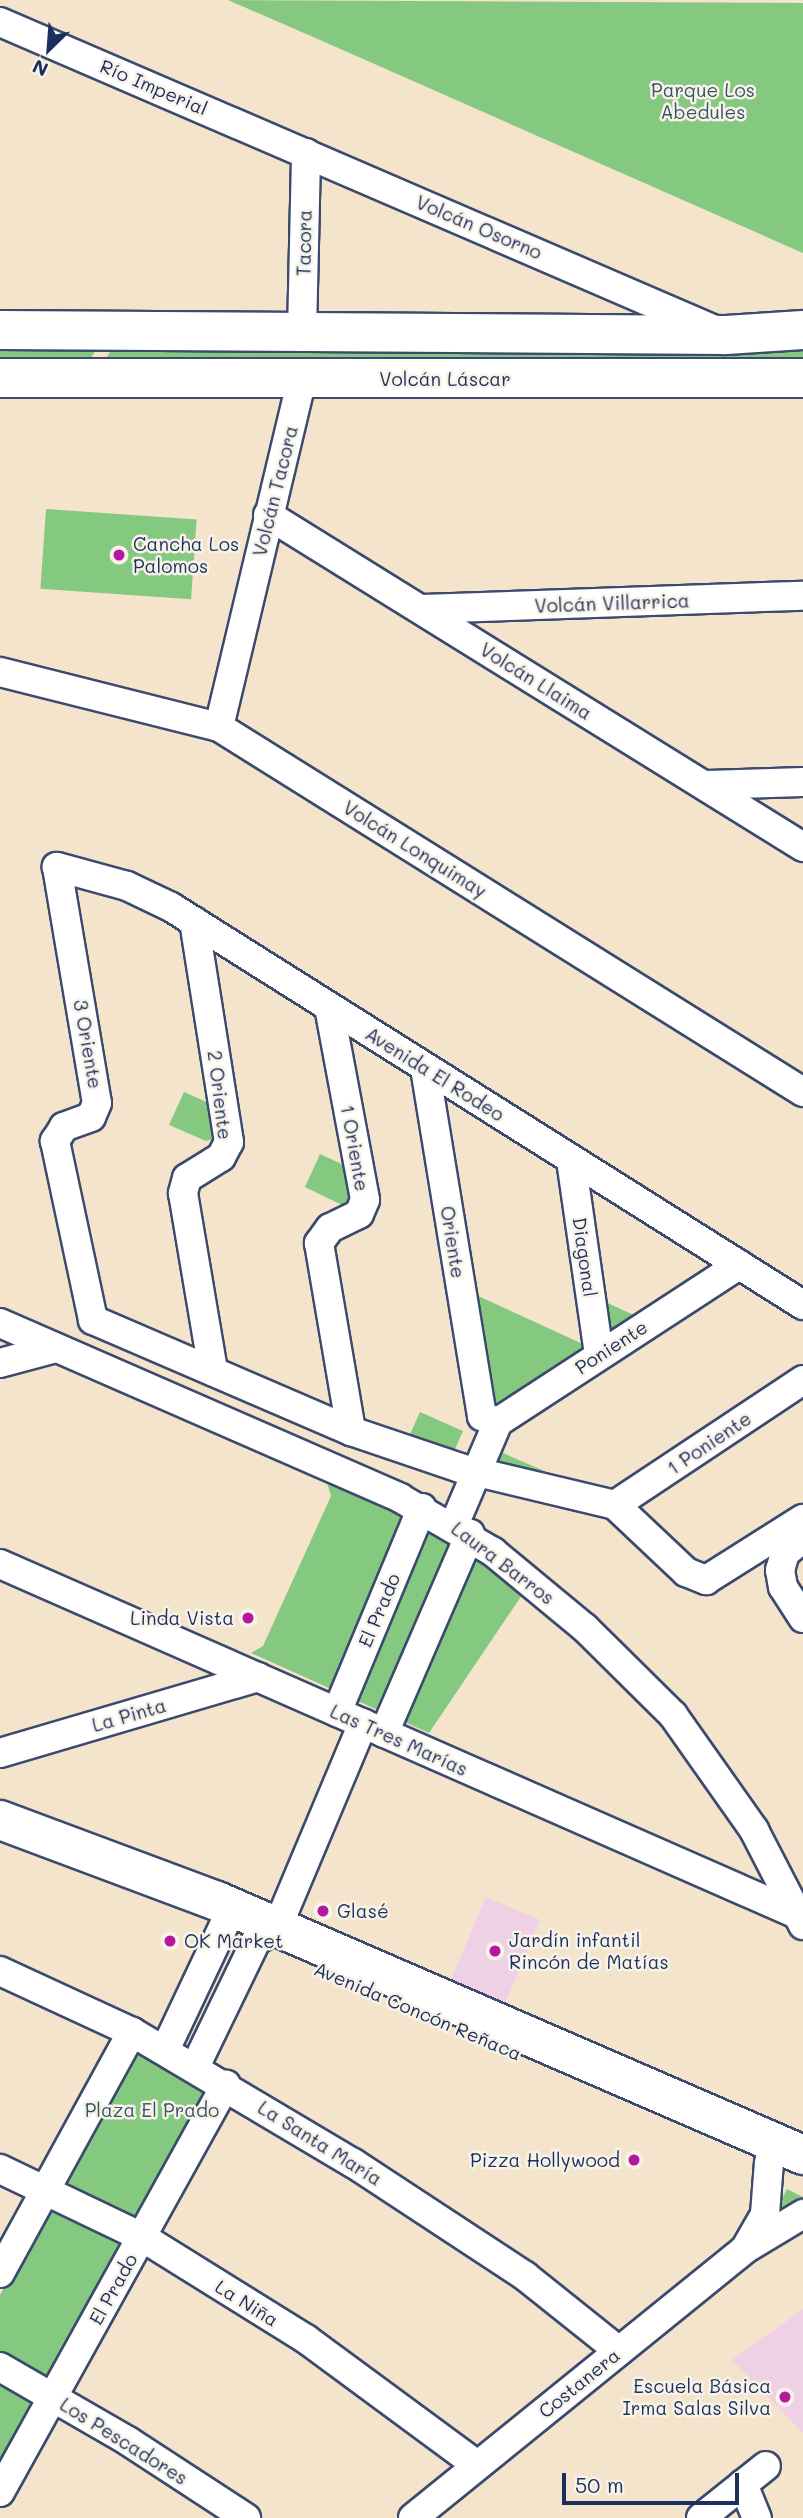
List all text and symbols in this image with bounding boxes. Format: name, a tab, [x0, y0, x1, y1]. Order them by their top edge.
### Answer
north arrow	[14, 14, 84, 84]
text: N	[28, 54, 52, 83]
street label: Río Imperial	[97, 54, 211, 120]
park label: Parque Los Abedules	[651, 79, 755, 123]
street label: Volcán Osorno	[413, 190, 545, 264]
street label: Tacora	[292, 210, 316, 276]
street label: Volcán Láscar	[379, 368, 511, 390]
street label: Volcán Tacora	[248, 423, 302, 559]
place label: Cancha Los Palomos	[133, 533, 239, 577]
marker: Cancha Los Palomos	[111, 547, 127, 563]
street label: Volcán Villarrica	[534, 589, 690, 617]
street label: Volcán Llaima	[476, 638, 596, 724]
street label: Volcán Lonquimay	[339, 796, 491, 902]
street label: 3 Oriente	[69, 998, 107, 1090]
street label: Avenida El Rodeo	[361, 1022, 509, 1126]
street label: 2 Oriente	[203, 1049, 237, 1141]
street label: 1 Oriente	[336, 1103, 374, 1193]
street label: Oriente	[436, 1204, 470, 1280]
street label: Diagonal	[568, 1216, 602, 1298]
street label: Poniente	[571, 1315, 651, 1379]
street label: 1 Poniente	[663, 1407, 755, 1479]
street label: Laura Barros	[447, 1517, 559, 1609]
street label: El Prado	[353, 1570, 405, 1650]
place label: Linda Vista	[130, 1607, 234, 1629]
marker: Linda Vista	[240, 1610, 256, 1626]
street label: La Pinta	[89, 1694, 169, 1736]
street label: Las Tres Marías	[327, 1700, 471, 1780]
place label: Glasé	[337, 1900, 389, 1922]
marker: Glasé	[315, 1903, 331, 1919]
place label: Jardín infantil Rincón de Matías	[509, 1929, 669, 1973]
place label: OK Market	[184, 1930, 283, 1952]
marker: OK Market	[162, 1933, 178, 1949]
marker: Jardín infantil Rincón de Matías	[487, 1943, 503, 1959]
street label: Avenida Concón Reñaca	[311, 1957, 525, 2065]
street label: La Santa María	[254, 2096, 386, 2190]
park label: Plaza El Prado	[85, 2099, 219, 2121]
place label: Pizza Hollywood	[470, 2149, 620, 2171]
marker: Pizza Hollywood	[626, 2152, 642, 2168]
street label: El Prado	[84, 2249, 142, 2329]
street label: La Niña	[211, 2275, 283, 2331]
street label: Costanera	[534, 2343, 624, 2423]
place label: Escuela Básica Irma Salas Silva	[622, 2375, 771, 2419]
marker: Escuela Básica Irma Salas Silva	[777, 2389, 793, 2405]
street label: Los Pescadores	[56, 2393, 192, 2489]
scale bar	[565, 2458, 742, 2502]
text: 50 m	[575, 2471, 624, 2498]

